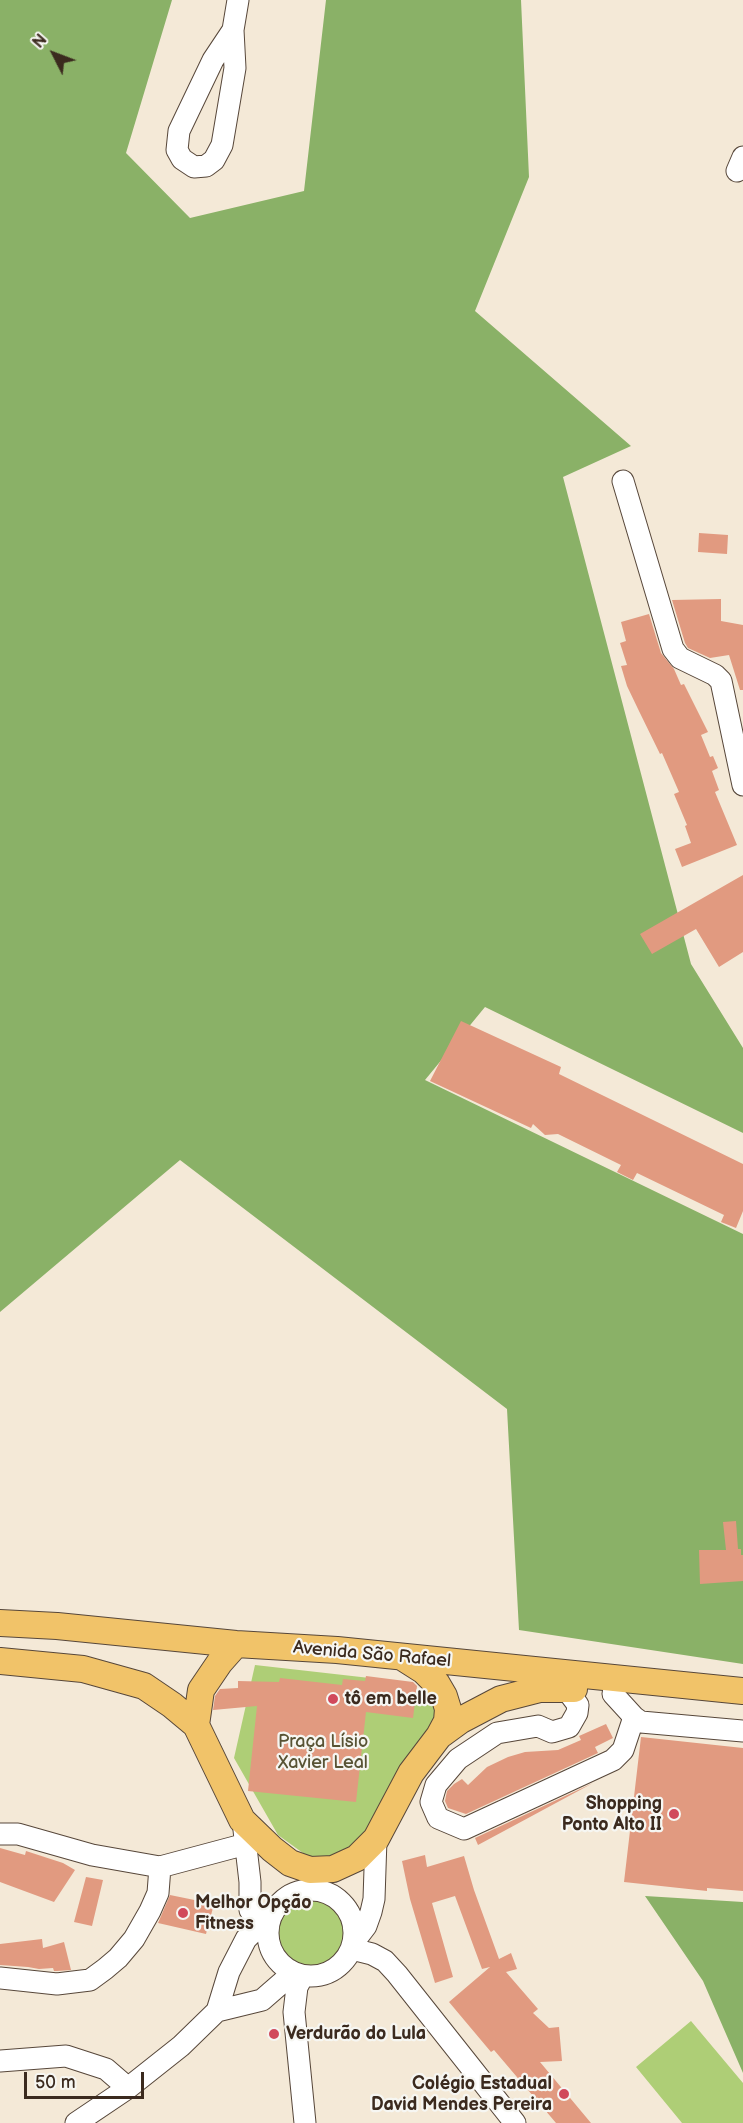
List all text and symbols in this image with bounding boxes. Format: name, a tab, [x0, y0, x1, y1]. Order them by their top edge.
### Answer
north arrow	[24, 24, 84, 84]
text: N	[29, 31, 51, 52]
street label: Avenida São Rafael	[292, 1637, 452, 1673]
place label: tô em belle	[345, 1688, 437, 1710]
marker: tô em belle	[326, 1692, 340, 1706]
park label: Praça Lísio Xavier Leal	[278, 1731, 368, 1774]
place label: Shopping Ponto Alto II	[562, 1793, 662, 1836]
marker: Shopping Ponto Alto II	[667, 1807, 681, 1821]
place label: Melhor Opção Fitness	[195, 1892, 311, 1934]
marker: Melhor Opção Fitness	[176, 1906, 190, 1920]
place label: Verdurão do Lula	[286, 2023, 426, 2045]
marker: Verdurão do Lula	[267, 2027, 281, 2041]
scale bar	[27, 2060, 147, 2098]
text: 50 m	[35, 2072, 76, 2093]
place label: Colégio Estadual David Mendes Pereira	[371, 2073, 552, 2116]
marker: Colégio Estadual David Mendes Pereira	[557, 2087, 571, 2101]

